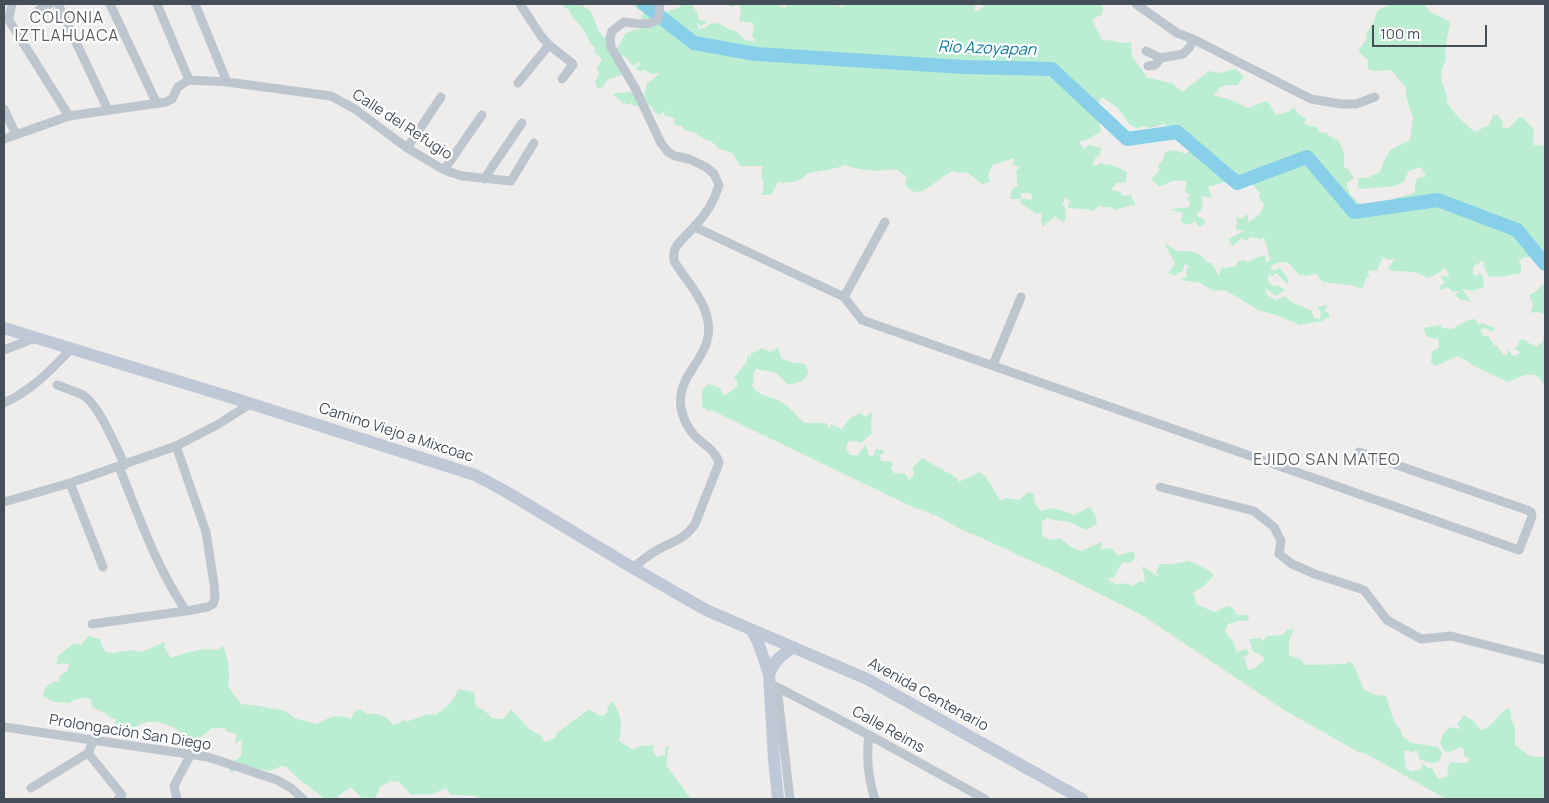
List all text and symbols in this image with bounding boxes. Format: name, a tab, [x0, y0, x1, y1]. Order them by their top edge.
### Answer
district label: COLONIA IZTLAHUACA	[13, 9, 121, 47]
scale bar	[1374, 15, 1489, 47]
text: 100 m	[1380, 23, 1420, 44]
water label: Rio Azoyapan	[937, 38, 1037, 60]
street label: Calle del Refugio	[349, 86, 455, 164]
street label: Camino Viejo a Mixcoac	[317, 400, 475, 466]
district label: EJIDO SAN MATEO	[1251, 451, 1403, 471]
street label: Avenida Centenario	[865, 654, 991, 736]
street label: Calle Reims	[849, 703, 927, 757]
street label: Prolongación San Diego	[48, 711, 212, 755]

